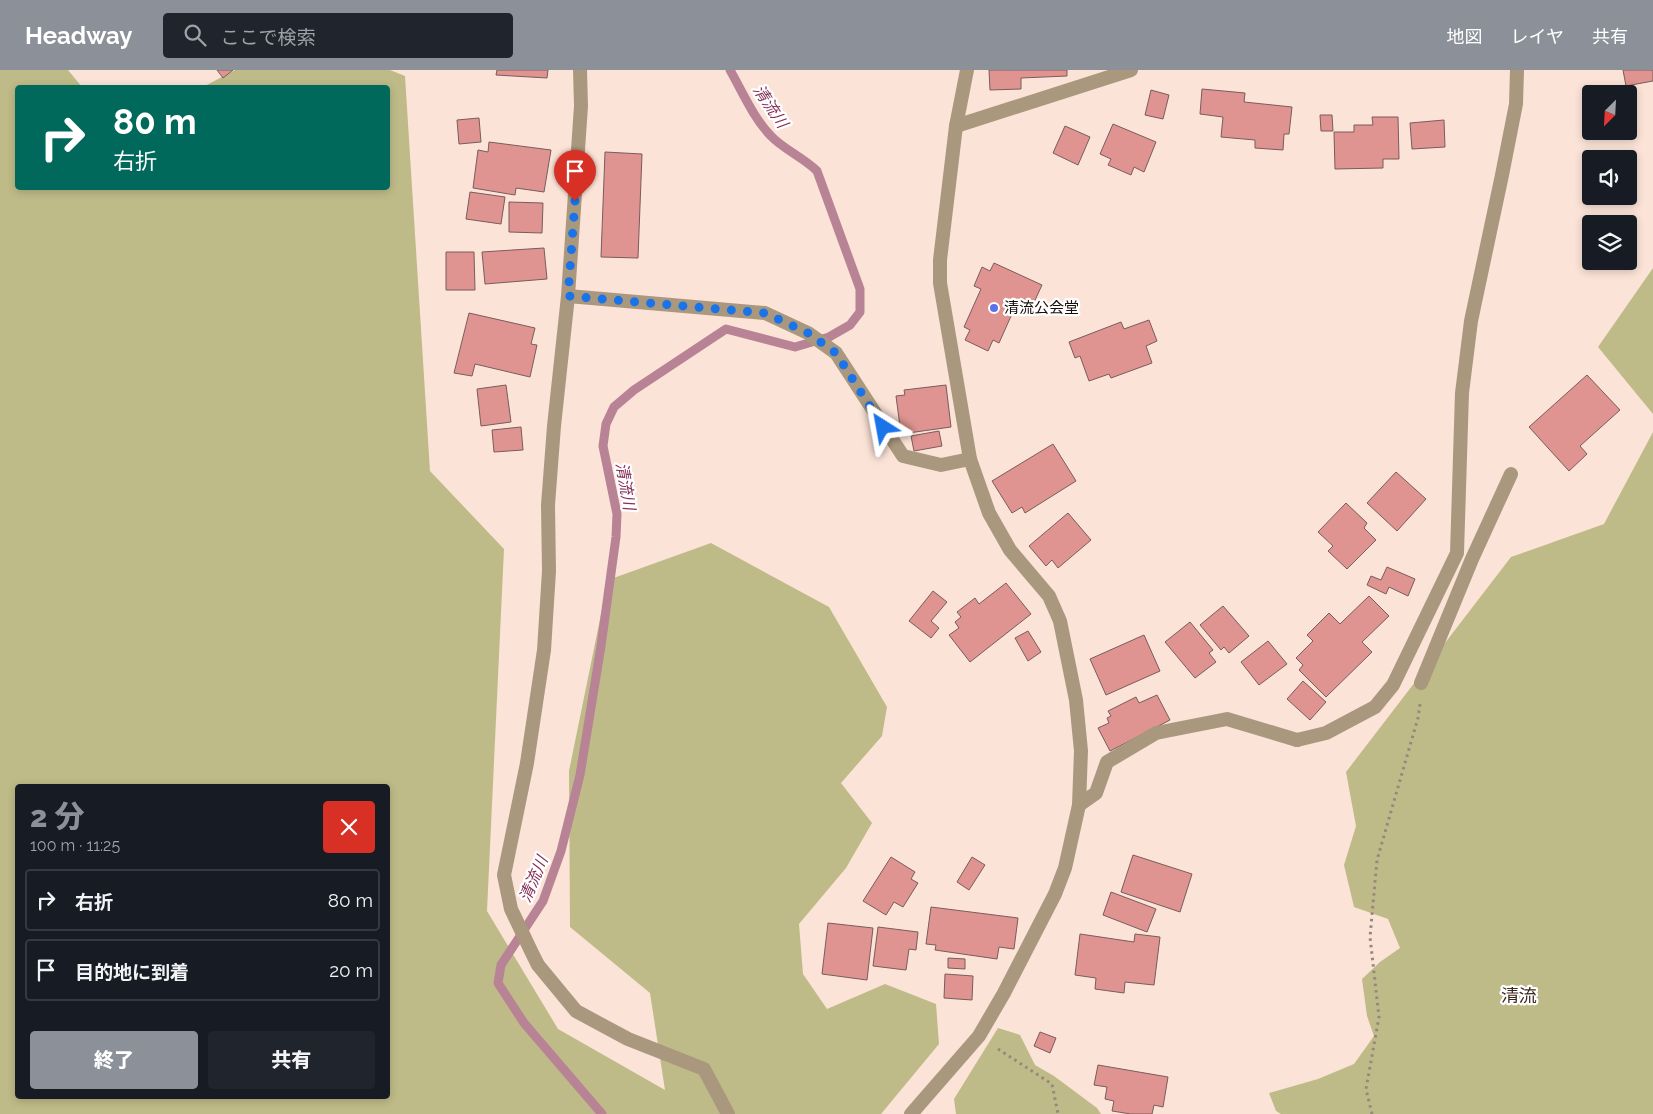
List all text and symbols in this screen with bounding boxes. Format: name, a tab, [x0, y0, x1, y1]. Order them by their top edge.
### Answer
search box	[163, 13, 513, 58]
text: Headway	[25, 21, 133, 50]
icon: search	[181, 21, 209, 49]
text: ここで検索	[221, 26, 316, 48]
text: 地図	[1447, 26, 1483, 47]
text: レイヤ	[1511, 26, 1564, 47]
text: 共有	[1592, 26, 1628, 47]
water label: 清流川	[749, 81, 793, 133]
north arrow	[1582, 85, 1638, 140]
map controls	[1582, 85, 1637, 270]
text: 80 m	[113, 101, 197, 142]
icon: right	[30, 105, 95, 170]
text: 右折	[113, 148, 157, 174]
pin	[554, 150, 596, 201]
button: sound	[1582, 150, 1637, 205]
icon: arrive	[561, 157, 589, 185]
button: layers	[1582, 215, 1637, 270]
place label: 清流公会堂	[1004, 299, 1079, 317]
marker: 清流公会堂	[988, 302, 1000, 314]
position arrow	[856, 400, 908, 452]
water label: 清流川	[612, 461, 639, 513]
text: 2 分	[30, 799, 84, 834]
button: close	[323, 801, 375, 853]
text: 100 m · 11:25	[30, 836, 120, 855]
water label: 清流川	[515, 852, 552, 905]
icon: right	[32, 886, 60, 914]
text: 80 m	[328, 889, 373, 911]
text: 右折	[75, 891, 113, 913]
icon: arrive	[32, 956, 60, 984]
text: 20 m	[329, 959, 373, 981]
text: 目的地に到着	[75, 961, 189, 983]
district label: 清流	[1501, 985, 1537, 1006]
button: 終了	[30, 1031, 198, 1089]
button: 共有	[208, 1031, 375, 1089]

